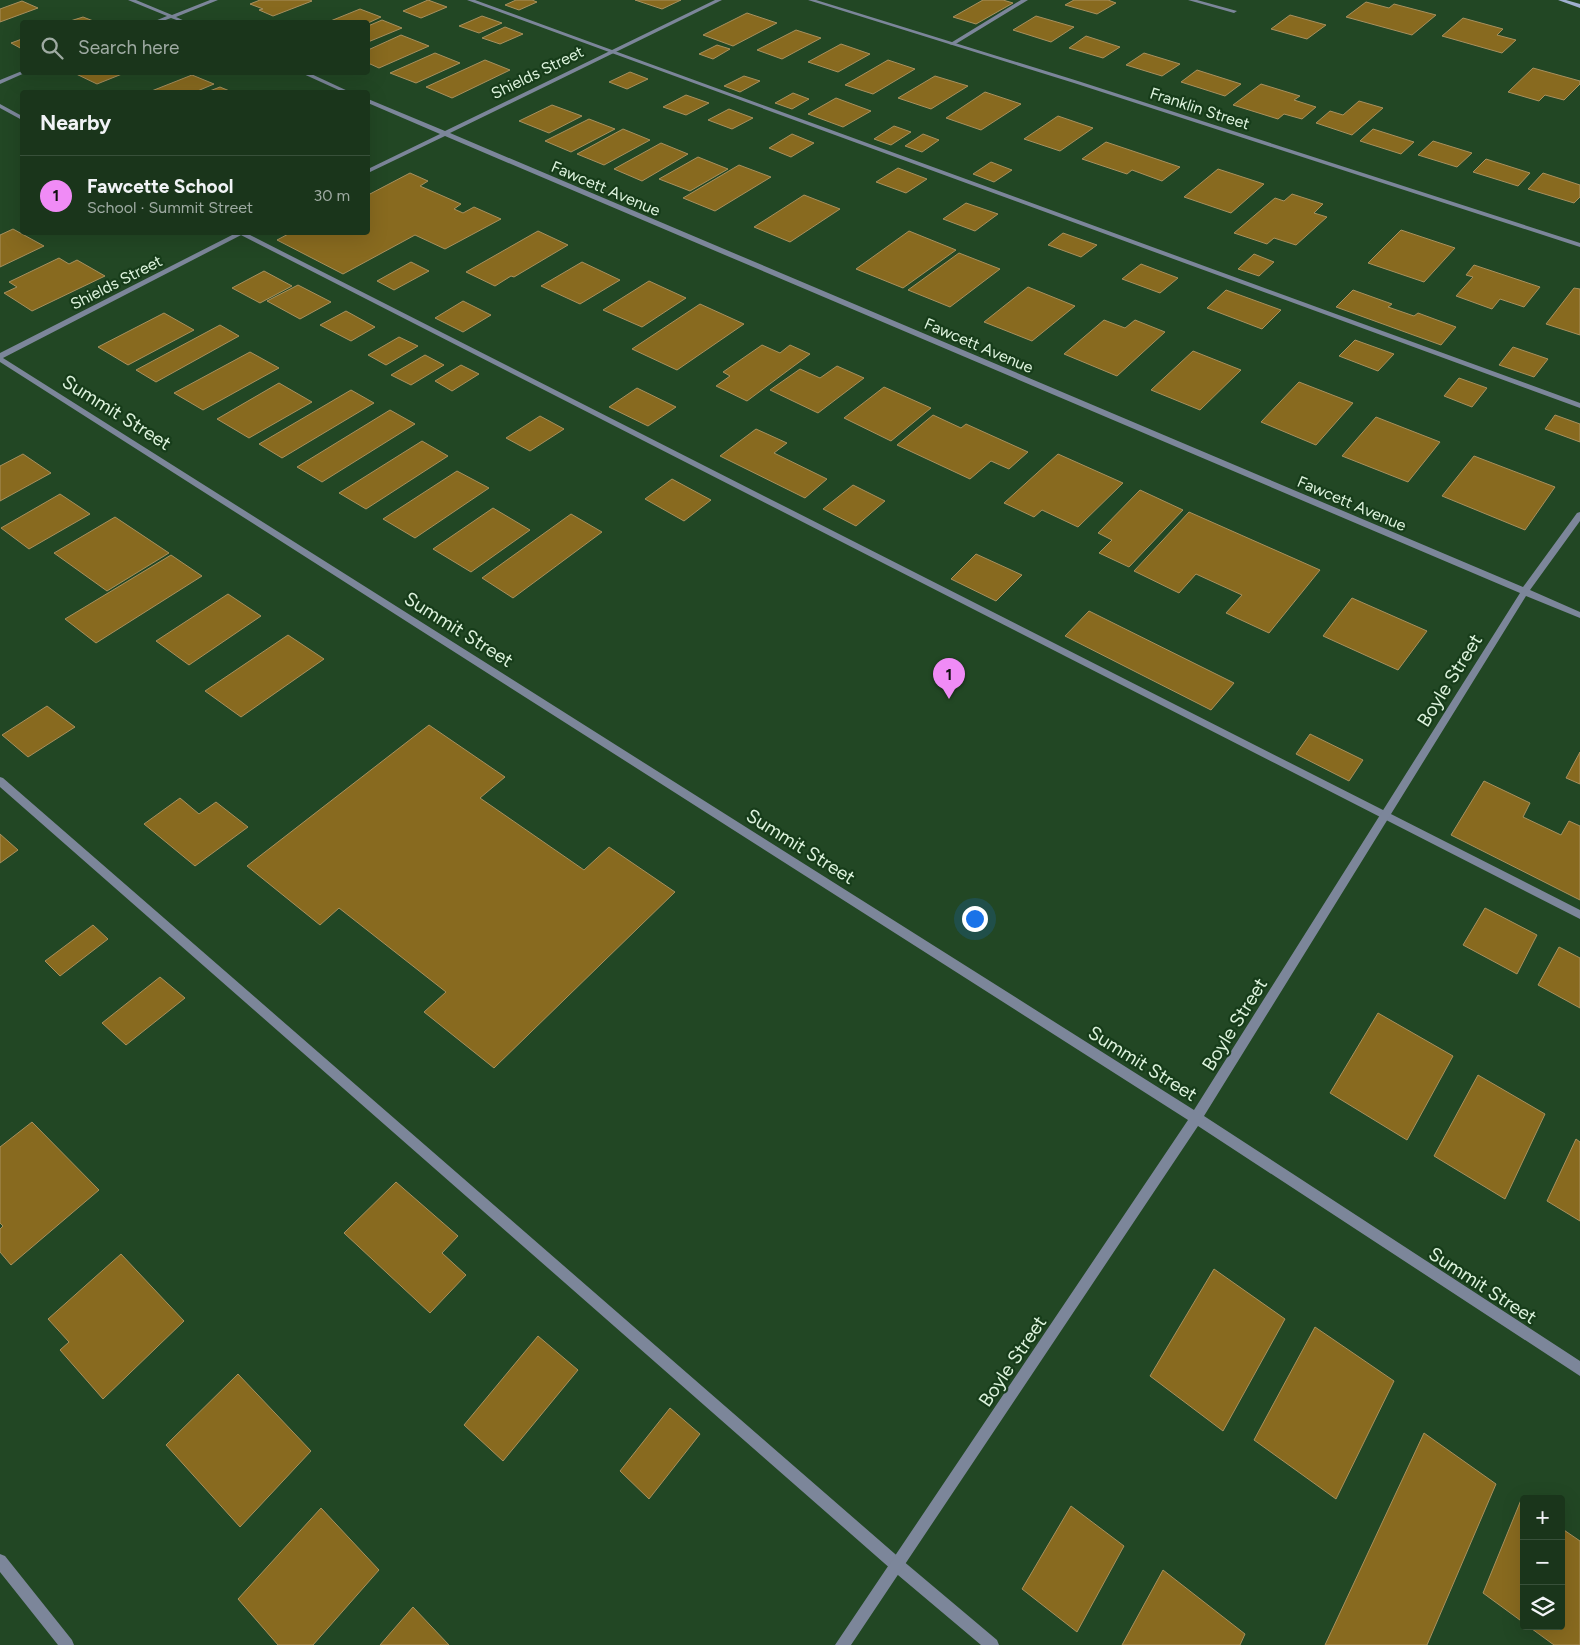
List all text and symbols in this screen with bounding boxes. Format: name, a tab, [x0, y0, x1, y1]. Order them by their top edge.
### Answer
search box	[20, 20, 370, 75]
icon: search	[38, 34, 66, 62]
text: Search here	[78, 36, 180, 59]
street label: Shields Street	[488, 42, 586, 103]
street label: Franklin Street	[1148, 83, 1252, 134]
text: Nearby	[40, 110, 111, 135]
street label: Fawcett Avenue	[548, 157, 663, 220]
text: Fawcette School	[87, 175, 233, 198]
text: 1	[53, 186, 59, 205]
text: 30 m	[313, 186, 350, 205]
text: School · Summit Street	[87, 198, 253, 217]
street label: Shields Street	[67, 251, 165, 314]
street label: Fawcett Avenue	[921, 314, 1036, 377]
street label: Summit Street	[58, 370, 175, 455]
street label: Fawcett Avenue	[1294, 472, 1409, 535]
street label: Summit Street	[400, 587, 517, 672]
street label: Boyle Street	[1412, 630, 1487, 731]
pin: 1	[933, 658, 965, 699]
street label: Summit Street	[742, 804, 859, 889]
your location	[962, 906, 988, 932]
street label: Boyle Street	[1197, 974, 1272, 1075]
street label: Summit Street	[1084, 1021, 1201, 1106]
street label: Summit Street	[1424, 1242, 1541, 1329]
street label: Boyle Street	[974, 1311, 1051, 1411]
map controls	[1520, 1495, 1565, 1630]
button: +	[1520, 1495, 1565, 1540]
button: −	[1520, 1540, 1565, 1585]
button: layers	[1520, 1585, 1565, 1630]

